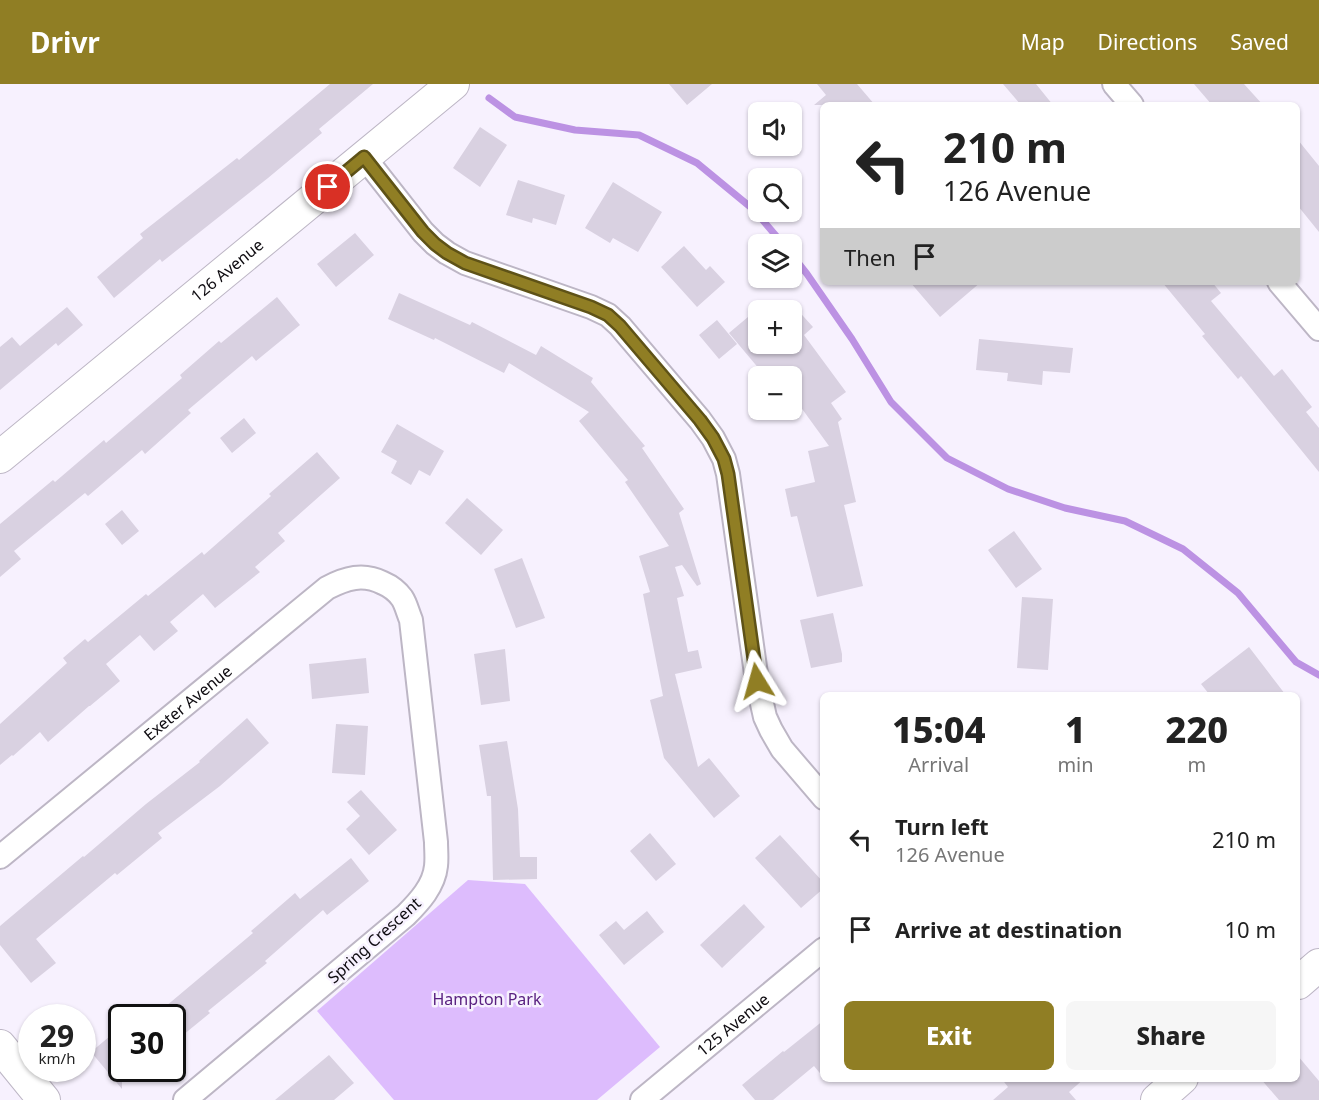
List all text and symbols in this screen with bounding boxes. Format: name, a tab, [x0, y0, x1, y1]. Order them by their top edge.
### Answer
text: Drivr	[30, 23, 100, 61]
text: Map	[1021, 28, 1065, 56]
text: Directions	[1098, 28, 1197, 56]
text: Saved	[1230, 28, 1289, 56]
map controls	[748, 102, 802, 420]
button: sound	[748, 102, 802, 156]
text: 210 m	[943, 118, 1067, 175]
icon: left	[844, 126, 922, 204]
pin	[302, 161, 353, 212]
button: search	[748, 168, 802, 222]
icon: arrive	[311, 170, 344, 203]
text: 126 Avenue	[943, 172, 1091, 209]
street label: 126 Avenue	[186, 234, 268, 307]
button: layers	[748, 234, 802, 288]
icon: arrive	[908, 240, 941, 273]
text: Then	[844, 242, 896, 272]
button: +	[748, 300, 802, 354]
button: −	[748, 366, 802, 420]
position arrow	[725, 649, 789, 713]
street label: Exeter Avenue	[139, 660, 236, 745]
text: 15:04	[892, 705, 985, 754]
text: 1	[1065, 705, 1086, 754]
text: 220	[1166, 705, 1228, 754]
text: Arrival	[908, 751, 969, 778]
text: min	[1057, 751, 1094, 778]
text: m	[1187, 751, 1206, 778]
text: Turn left	[895, 811, 989, 841]
icon: left	[844, 823, 877, 856]
text: 210 m	[1212, 824, 1276, 854]
text: 126 Avenue	[895, 841, 1005, 868]
street label: Spring Crescent	[323, 892, 426, 988]
icon: arrive	[844, 913, 877, 946]
text: Arrive at destination	[895, 914, 1122, 944]
text: 10 m	[1225, 914, 1276, 944]
park label: Hampton Park	[433, 988, 542, 1010]
street label: 125 Avenue	[692, 988, 774, 1061]
button: Exit	[844, 1001, 1054, 1070]
button: Share	[1066, 1001, 1276, 1070]
speed limit sign: 30	[108, 1004, 186, 1082]
text: 29	[40, 1015, 74, 1056]
text: km/h	[39, 1048, 75, 1068]

